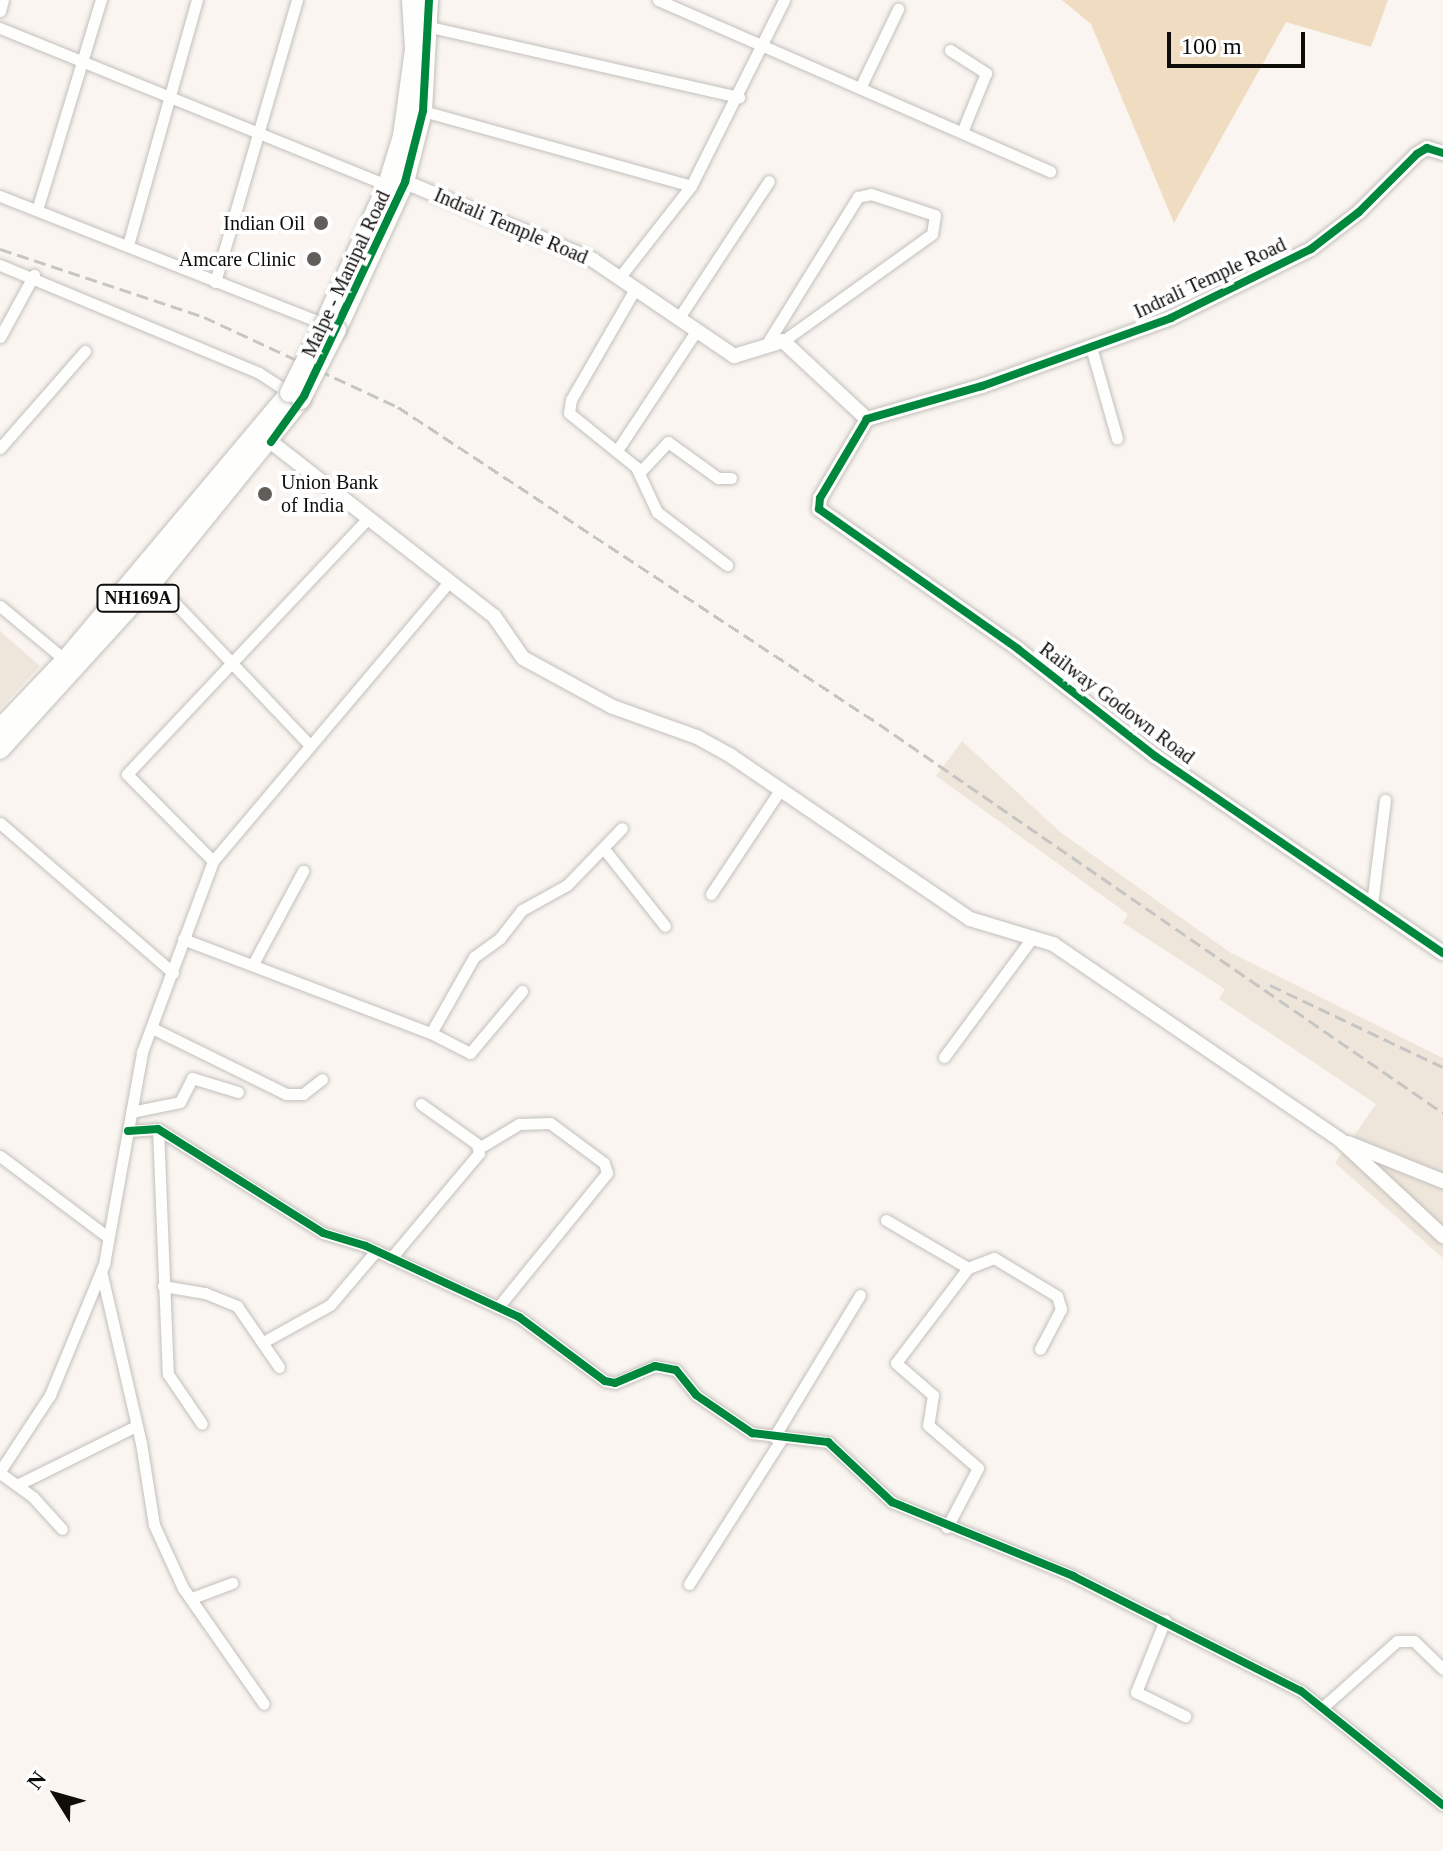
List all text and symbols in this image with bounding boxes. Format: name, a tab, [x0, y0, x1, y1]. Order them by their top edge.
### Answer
scale bar	[1171, 16, 1309, 66]
text: 100 m	[1181, 33, 1242, 59]
street label: Indrali Temple Road	[430, 183, 592, 269]
street label: Malpe - Manipal Road	[297, 187, 395, 361]
place label: Indian Oil	[223, 211, 305, 235]
marker: Indian Oil	[312, 214, 330, 232]
street label: Indrali Temple Road	[1130, 232, 1290, 324]
place label: Amcare Clinic	[179, 247, 296, 271]
marker: Amcare Clinic	[303, 248, 325, 270]
place label: Union Bank of India	[281, 470, 378, 517]
marker: Union Bank of India	[256, 485, 274, 503]
road number: NH169A	[96, 584, 180, 612]
street label: Railway Godown Road	[1035, 637, 1199, 769]
north arrow	[16, 1755, 96, 1835]
text: N	[22, 1766, 51, 1794]

